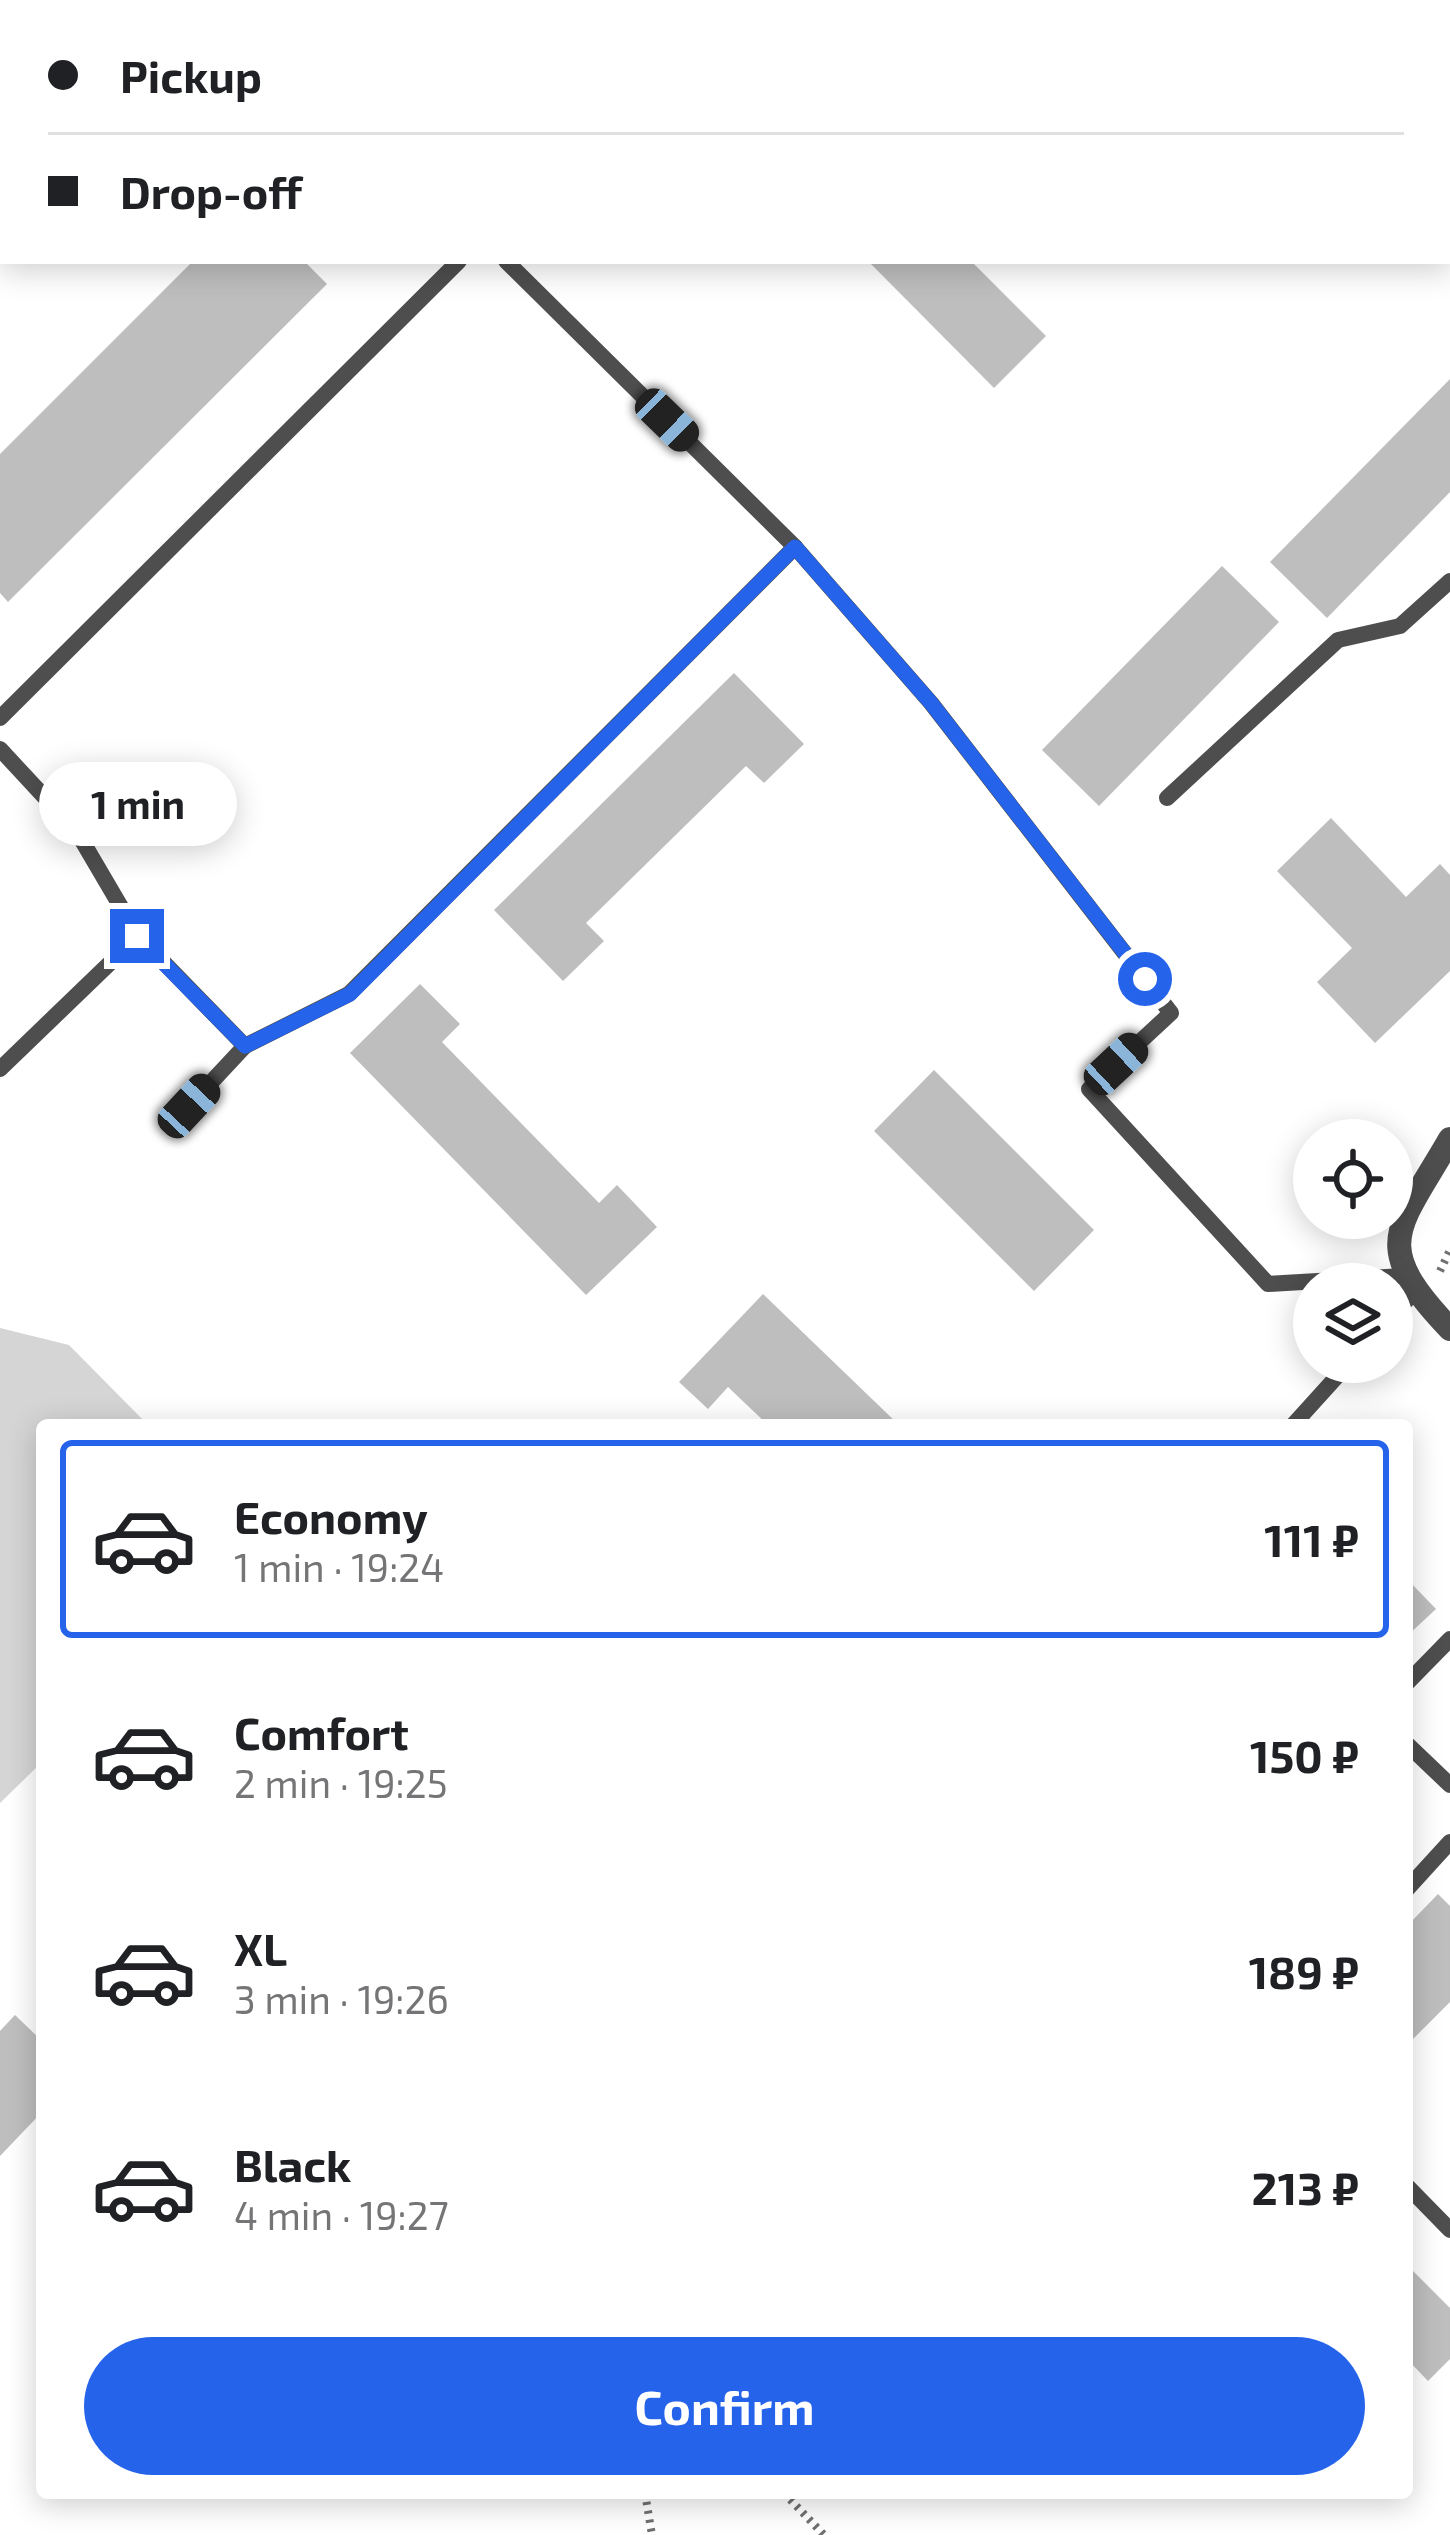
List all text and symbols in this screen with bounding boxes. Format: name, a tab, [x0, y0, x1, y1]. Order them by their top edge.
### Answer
text: Pickup	[120, 48, 262, 102]
text: Drop-off	[120, 164, 302, 218]
car	[629, 382, 705, 458]
callout: 1 min	[38, 762, 236, 846]
text: 1 min	[91, 780, 185, 827]
route end	[110, 909, 164, 963]
route start	[1118, 952, 1172, 1006]
car	[1077, 1026, 1155, 1102]
car	[151, 1067, 227, 1145]
map controls	[1293, 1119, 1413, 1383]
button: locate	[1293, 1119, 1413, 1239]
button: layers	[1293, 1263, 1413, 1383]
icon: car	[90, 1485, 198, 1593]
text: Economy	[234, 1489, 428, 1543]
text: 111 ₽	[1264, 1512, 1359, 1566]
text: 1 min · 19:24	[234, 1543, 444, 1590]
icon: car	[90, 1701, 198, 1809]
text: Comfort	[234, 1705, 409, 1759]
text: 150 ₽	[1250, 1728, 1359, 1782]
text: 2 min · 19:25	[234, 1759, 448, 1806]
icon: car	[90, 1917, 198, 2025]
text: XL	[234, 1921, 287, 1975]
text: 189 ₽	[1249, 1944, 1359, 1998]
text: 3 min · 19:26	[234, 1975, 449, 2022]
icon: car	[90, 2133, 198, 2241]
text: Black	[234, 2137, 351, 2191]
text: 213 ₽	[1252, 2160, 1359, 2214]
text: 4 min · 19:27	[234, 2191, 449, 2238]
button: Confirm	[84, 2337, 1365, 2475]

